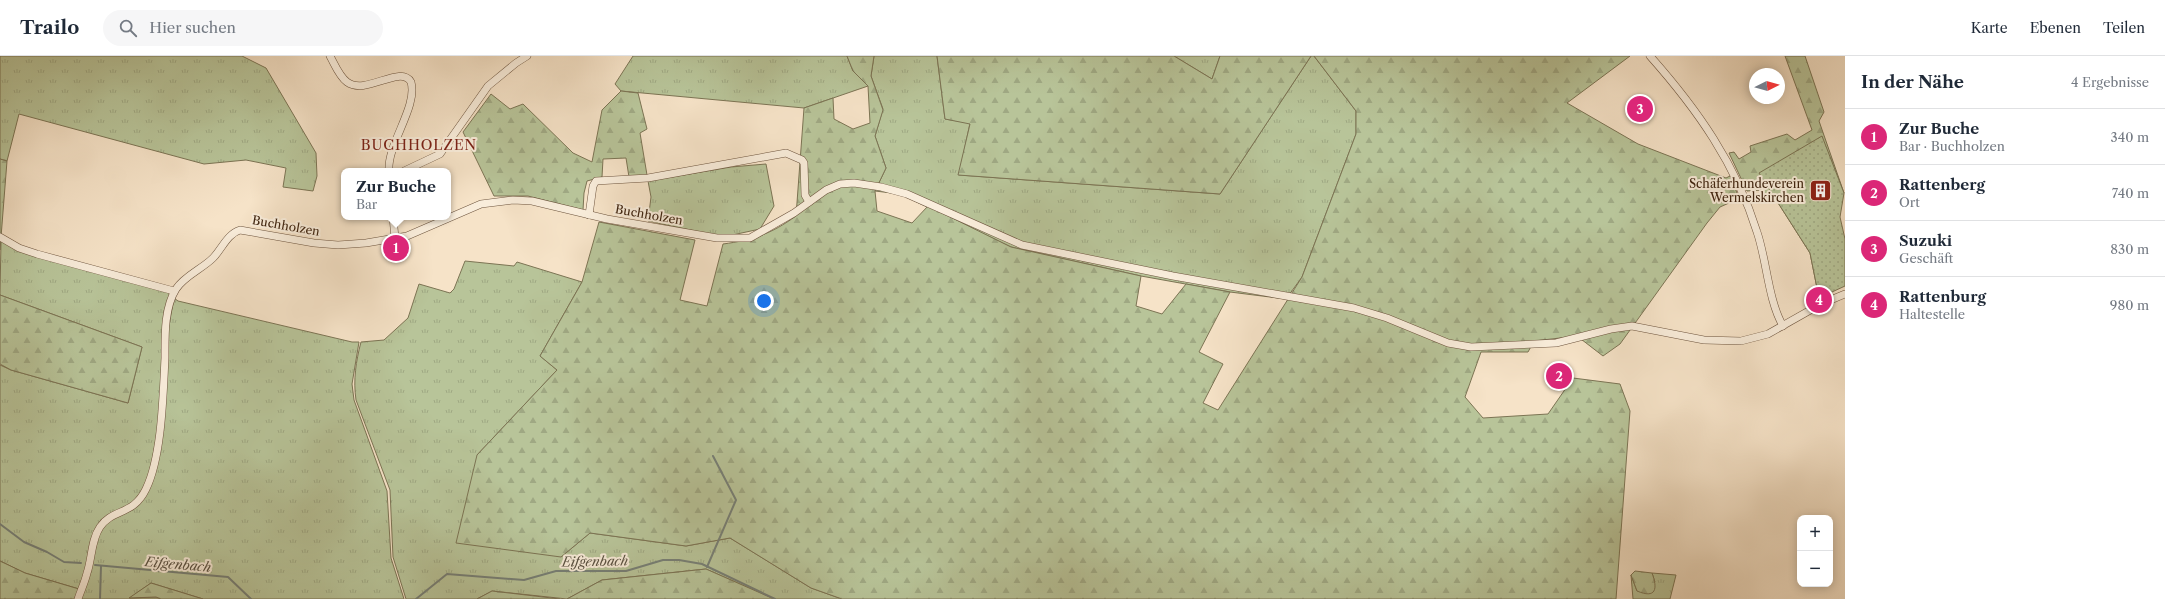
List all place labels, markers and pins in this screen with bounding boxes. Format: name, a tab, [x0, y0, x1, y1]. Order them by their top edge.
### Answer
pin: 3	[1627, 94, 1653, 124]
place label: Schäferhundeverein Wermelskirchen	[1689, 176, 1804, 205]
building icon: Schäferhundeverein Wermelskirchen	[1807, 178, 1833, 204]
pin: 1	[383, 233, 409, 263]
pin: 4	[1806, 285, 1832, 315]
pin: 2	[1546, 361, 1572, 391]

